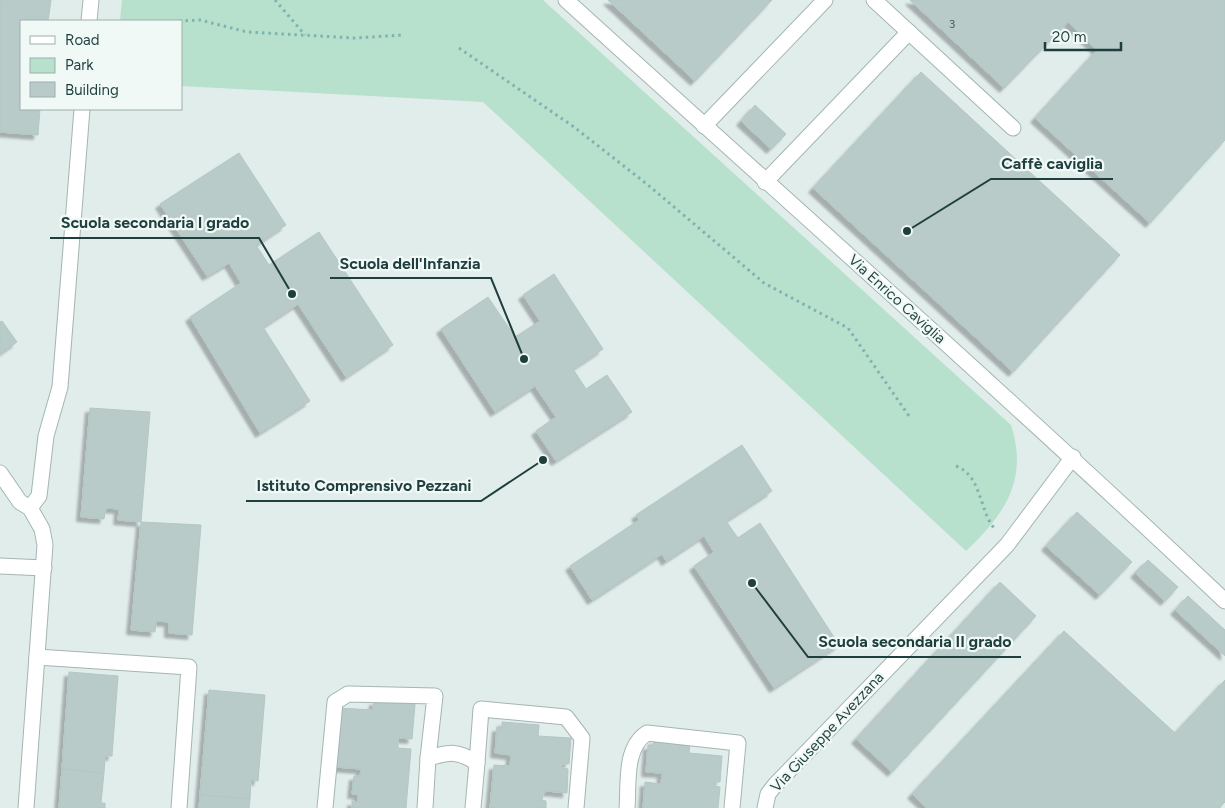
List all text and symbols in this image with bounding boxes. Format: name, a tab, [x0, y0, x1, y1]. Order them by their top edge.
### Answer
house number: 3	[949, 17, 955, 31]
legend	[20, 20, 182, 110]
scale bar	[1045, 20, 1121, 52]
text: 20 m	[1052, 28, 1086, 46]
text: Road	[65, 31, 100, 49]
text: Park	[65, 56, 94, 74]
text: Building	[65, 81, 119, 99]
callout: Caffè caviglia	[991, 148, 1113, 179]
text: Caffè caviglia	[1001, 154, 1103, 173]
callout: Scuola secondaria I grado	[50, 207, 259, 238]
text: Scuola secondaria I grado	[61, 213, 249, 232]
callout: Scuola dell'Infanzia	[330, 247, 491, 278]
street label: Via Enrico Caviglia	[845, 251, 949, 347]
text: Scuola dell'Infanzia	[339, 254, 481, 273]
callout: Istituto Comprensivo Pezzani	[246, 470, 481, 501]
text: Istituto Comprensivo Pezzani	[257, 476, 471, 495]
callout: Scuola secondaria II grado	[808, 626, 1021, 657]
text: Scuola secondaria II grado	[818, 632, 1012, 651]
street label: Via Giuseppe Avezzana	[767, 668, 887, 796]

